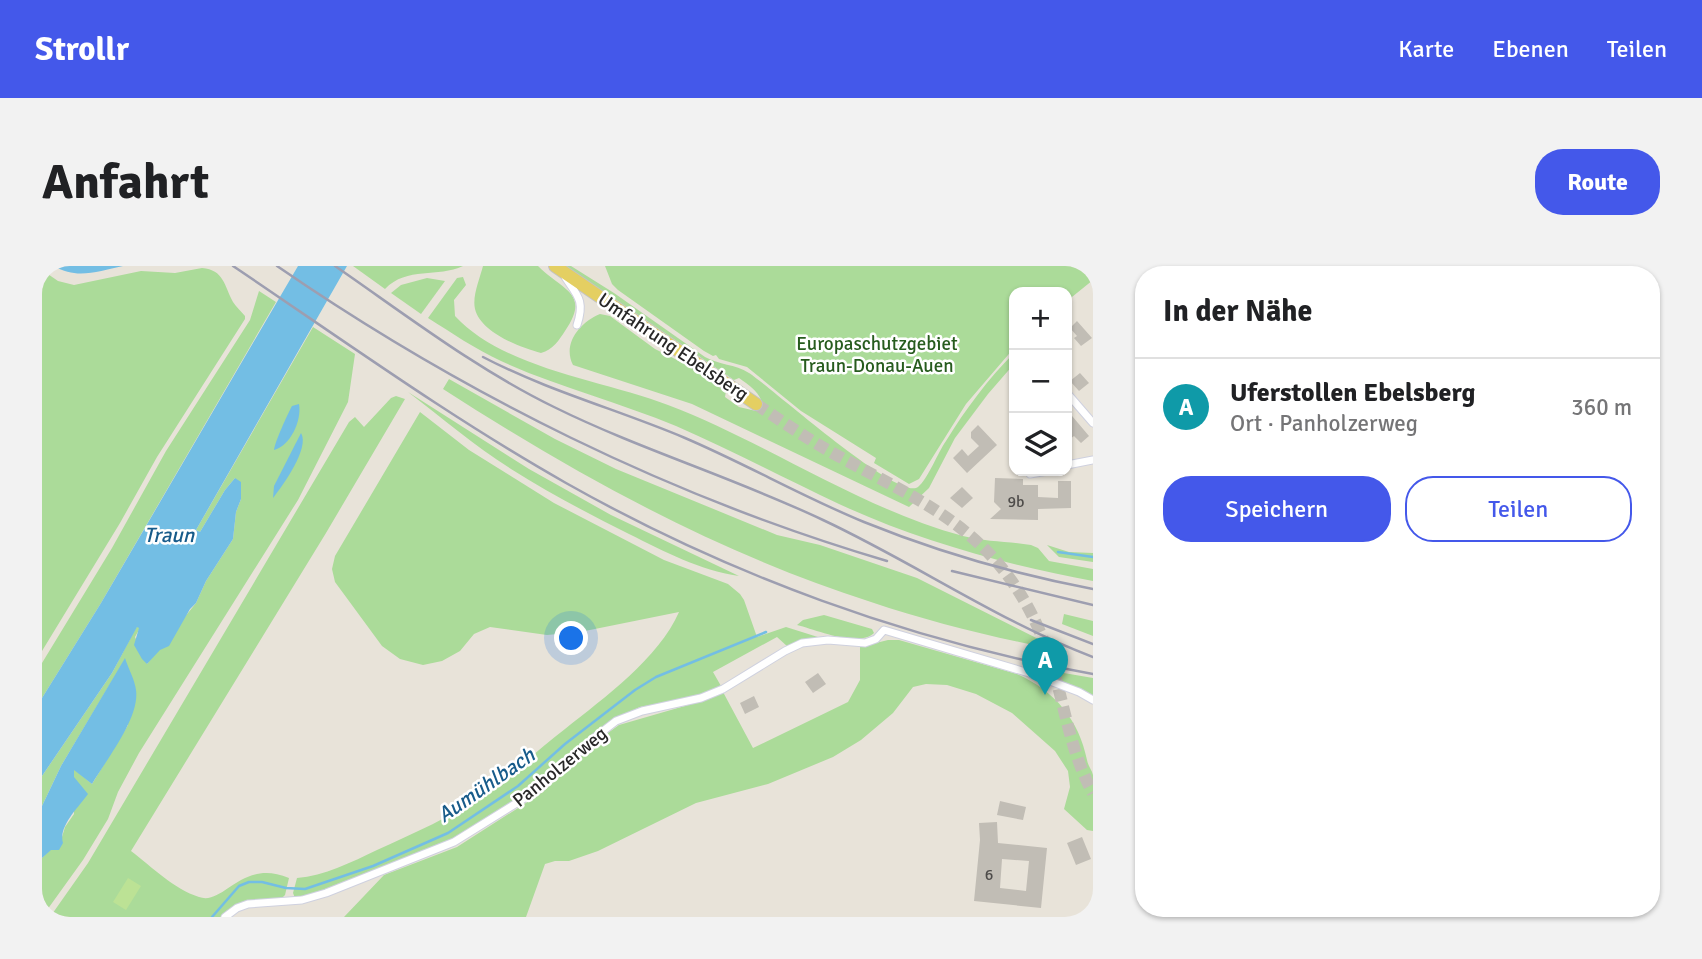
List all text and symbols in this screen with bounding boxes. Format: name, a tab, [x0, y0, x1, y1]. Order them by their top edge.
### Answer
text: Strollr	[35, 29, 129, 70]
text: Karte	[1398, 34, 1454, 64]
text: Ebenen	[1492, 34, 1569, 64]
text: Teilen	[1607, 34, 1667, 64]
button: Route	[1535, 149, 1660, 215]
text: Anfahrt	[42, 152, 209, 212]
map controls	[1009, 287, 1072, 476]
button: +	[1009, 287, 1072, 350]
street label: Umfahrung Ebelsberg	[593, 288, 753, 406]
text: In der Nähe	[1163, 293, 1312, 330]
park label: Europaschutzgebiet Traun-Donau-Auen	[796, 332, 958, 378]
button: −	[1009, 350, 1072, 413]
text: Uferstollen Ebelsberg	[1230, 377, 1475, 409]
text: A	[1179, 393, 1193, 422]
text: 360 m	[1571, 393, 1632, 422]
text: Ort · Panholzerweg	[1230, 409, 1418, 438]
button: layers	[1009, 413, 1072, 476]
button: Speichern	[1163, 476, 1391, 542]
button: Teilen	[1405, 476, 1632, 542]
house number: 9b	[1007, 492, 1025, 512]
water label: Traun	[144, 522, 195, 548]
your location	[554, 621, 588, 655]
pin: A	[1022, 637, 1068, 695]
street label: Panholzerweg	[508, 722, 612, 812]
water label: Aumühlbach	[432, 742, 540, 828]
house number: 6	[985, 865, 993, 885]

